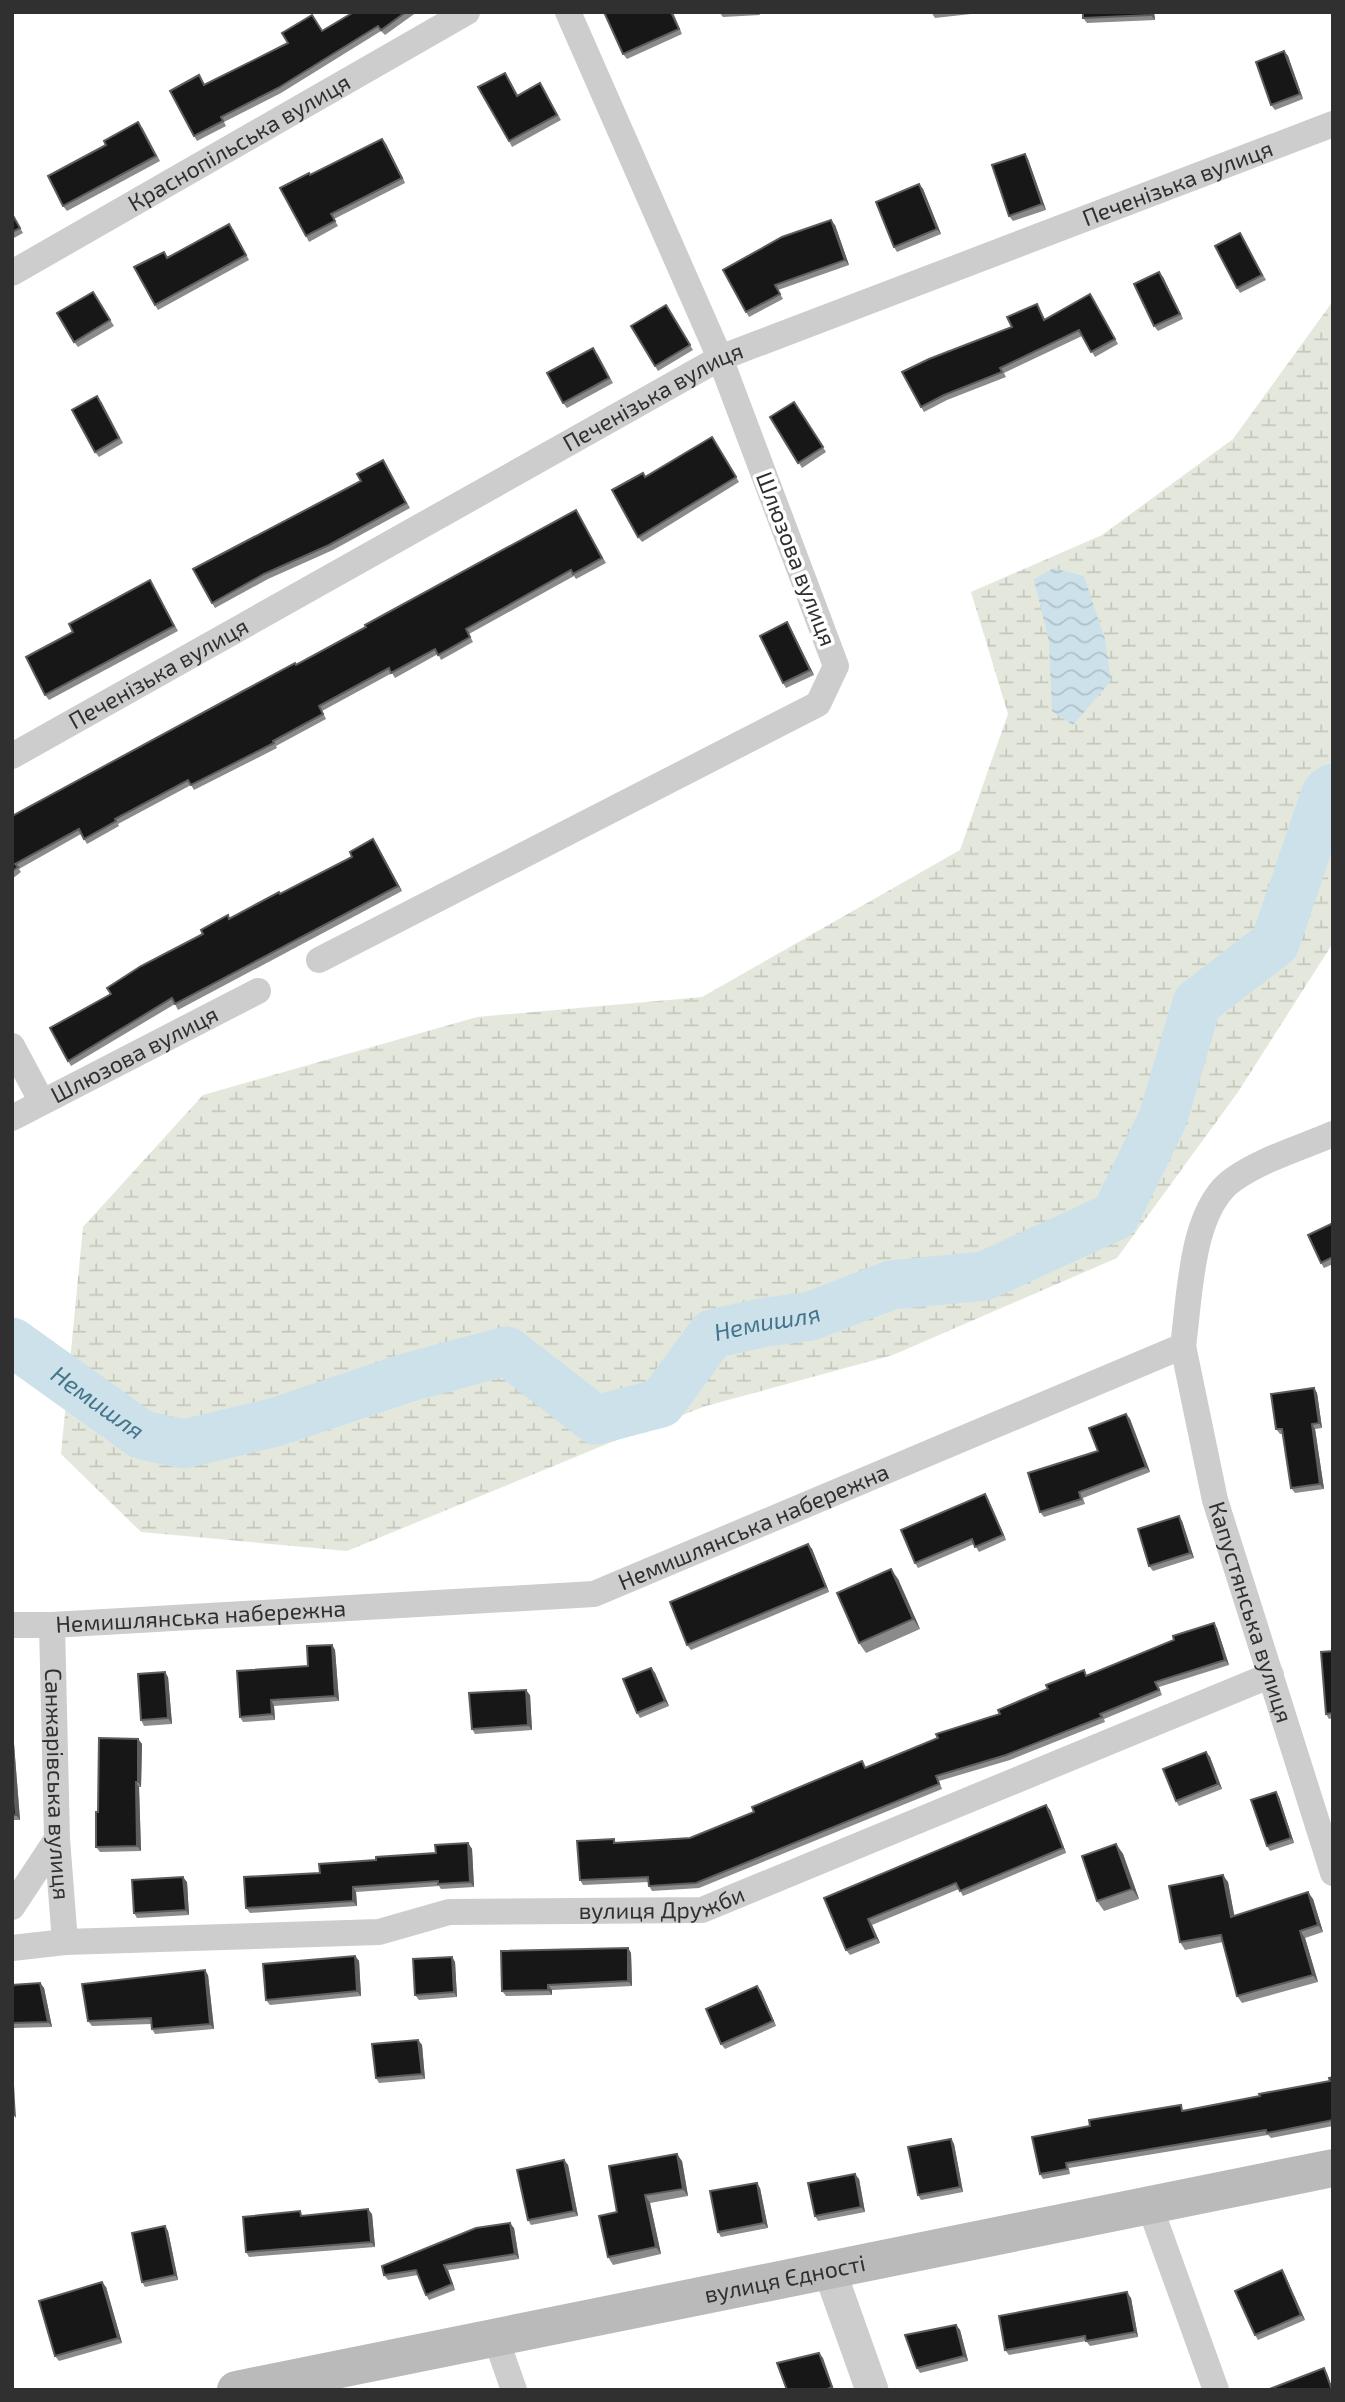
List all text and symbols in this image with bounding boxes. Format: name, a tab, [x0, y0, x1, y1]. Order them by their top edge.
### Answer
street label: Краснопільська вулиця	[123, 67, 355, 217]
street label: Печенізька вулиця	[1078, 133, 1277, 231]
street label: Печенізька вулиця	[557, 336, 747, 457]
street label: Шлюзова вулиця	[750, 468, 843, 650]
street label: Печенізька вулиця	[63, 611, 253, 734]
street label: Шлюзова вулиця	[46, 999, 223, 1109]
water label: Немишля	[711, 1298, 824, 1346]
water label: Немишля	[46, 1359, 150, 1445]
street label: Немишлянська набережна	[614, 1457, 893, 1595]
street label: Капустянська вулиця	[1203, 1498, 1300, 1726]
street label: Немишлянська набережна	[55, 1593, 347, 1638]
street label: Санжарівська вулиця	[40, 1668, 77, 1901]
street label: вулиця Дружби	[578, 1879, 748, 1925]
street label: вулиця Єдності	[702, 2248, 868, 2308]

